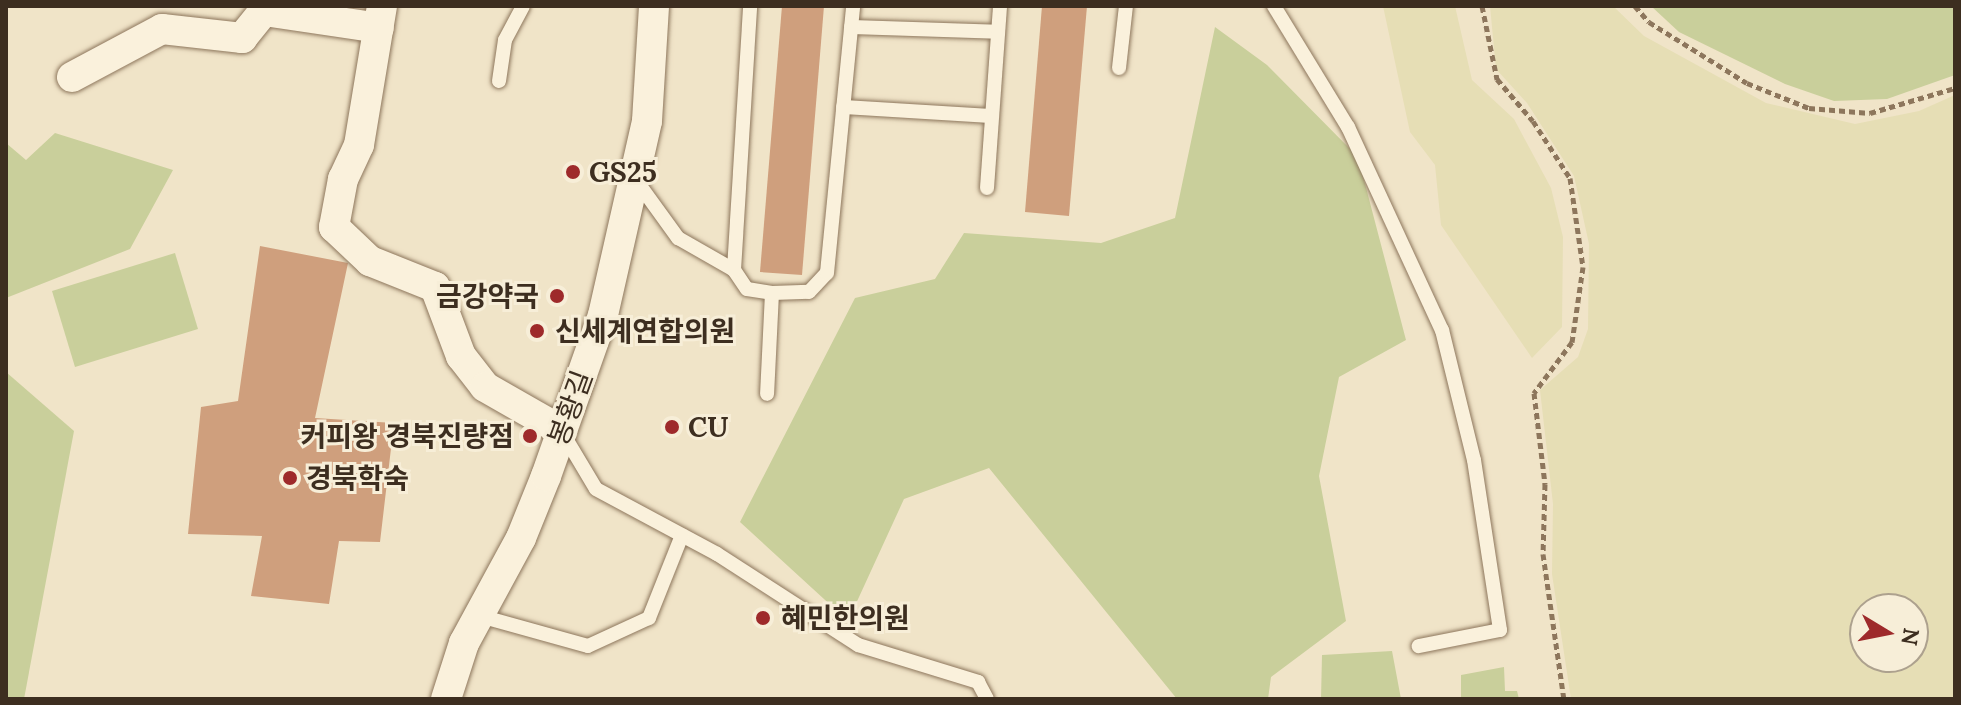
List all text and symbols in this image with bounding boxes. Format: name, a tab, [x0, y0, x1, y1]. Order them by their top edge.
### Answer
place label: GS25	[589, 155, 657, 189]
marker: GS25	[564, 163, 582, 181]
place label: 금강약국	[436, 279, 539, 313]
marker: 금강약국	[546, 285, 568, 307]
place label: 신세계연합의원	[555, 314, 735, 348]
marker: 신세계연합의원	[526, 320, 548, 342]
street label: 봉황길	[541, 366, 599, 450]
place label: CU	[688, 410, 729, 444]
marker: CU	[663, 418, 681, 436]
place label: 커피왕 경북진량점	[301, 419, 514, 453]
marker: 커피왕 경북진량점	[521, 427, 539, 445]
place label: 경북학숙	[306, 461, 409, 495]
marker: 경북학숙	[281, 469, 299, 487]
north arrow	[1849, 593, 1929, 673]
place label: 혜민한의원	[781, 601, 910, 635]
marker: 혜민한의원	[752, 607, 774, 629]
text: N	[1895, 626, 1926, 648]

